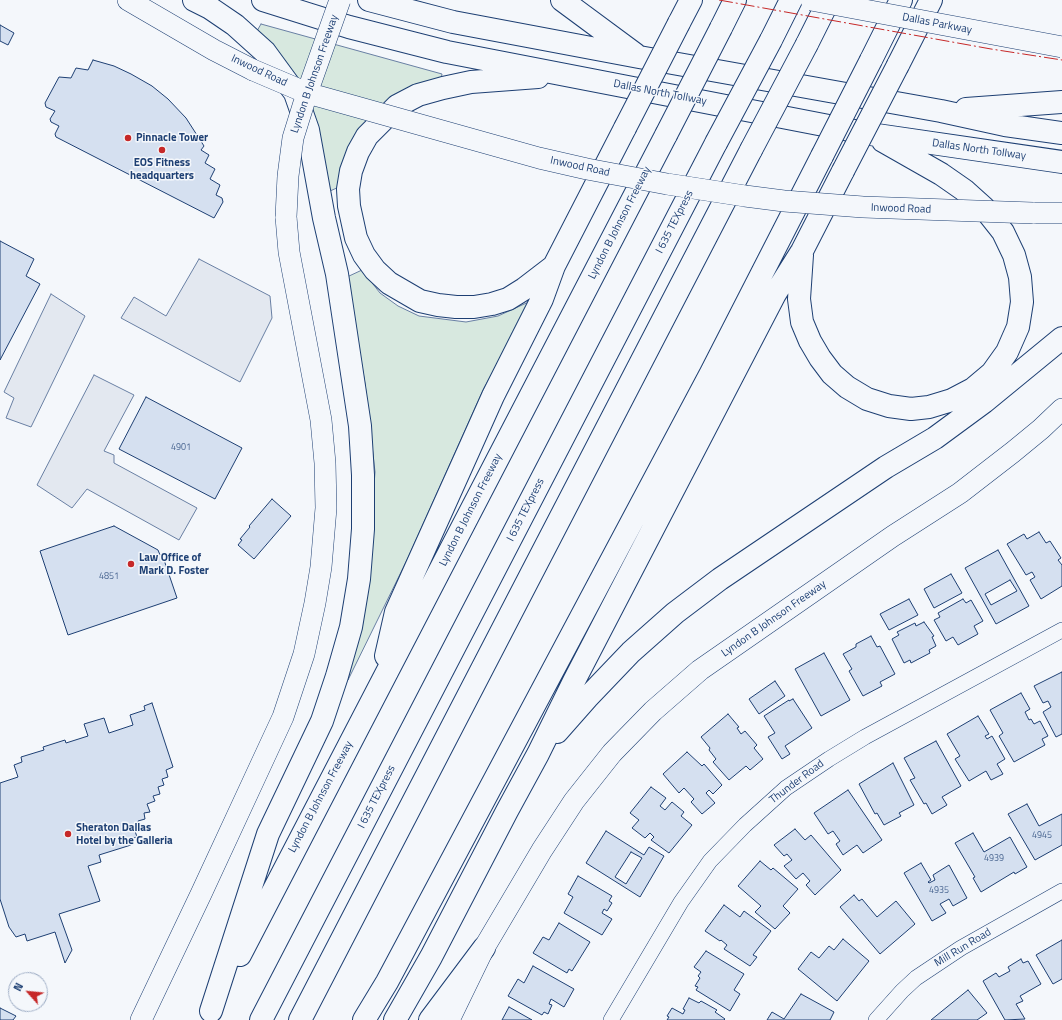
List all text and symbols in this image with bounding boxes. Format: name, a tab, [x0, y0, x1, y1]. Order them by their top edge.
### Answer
street label: Dallas Parkway	[901, 11, 973, 37]
street label: Lyndon B Johnson Freeway	[288, 13, 342, 135]
street label: Inwood Road	[229, 52, 289, 90]
street label: Dallas North Tollway	[612, 77, 708, 109]
place label: Pinnacle Tower	[136, 131, 208, 145]
marker: Pinnacle Tower	[123, 133, 133, 143]
street label: Dallas North Tollway	[931, 137, 1027, 163]
marker: EOS Fitness headquarters	[157, 145, 167, 155]
street label: Inwood Road	[549, 154, 611, 180]
place label: EOS Fitness headquarters	[130, 156, 194, 182]
street label: Lyndon B Johnson Freeway	[586, 165, 654, 281]
street label: I 635 TEXpress	[653, 188, 697, 256]
street label: Inwood Road	[871, 201, 931, 217]
house number: 4901	[171, 443, 191, 453]
street label: Lyndon B Johnson Freeway	[437, 452, 505, 568]
street label: I 635 TEXpress	[504, 476, 548, 544]
place label: Law Office of Mark D. Foster	[139, 551, 209, 577]
marker: Law Office of Mark D. Foster	[126, 559, 136, 569]
house number: 4851	[99, 572, 119, 582]
street label: Lyndon B Johnson Freeway	[719, 578, 829, 660]
street label: Lyndon B Johnson Freeway	[286, 739, 356, 855]
street label: Thunder Road	[767, 757, 827, 807]
street label: I 635 TEXpress	[355, 763, 399, 831]
place label: Sheraton Dallas Hotel by the Galleria	[76, 821, 173, 847]
marker: Sheraton Dallas Hotel by the Galleria	[63, 829, 73, 839]
house number: 4945	[1032, 831, 1052, 841]
house number: 4939	[984, 854, 1004, 864]
house number: 4935	[929, 886, 949, 896]
street label: Mill Run Road	[932, 926, 994, 970]
north arrow	[8, 972, 48, 1012]
text: N	[9, 980, 27, 994]

